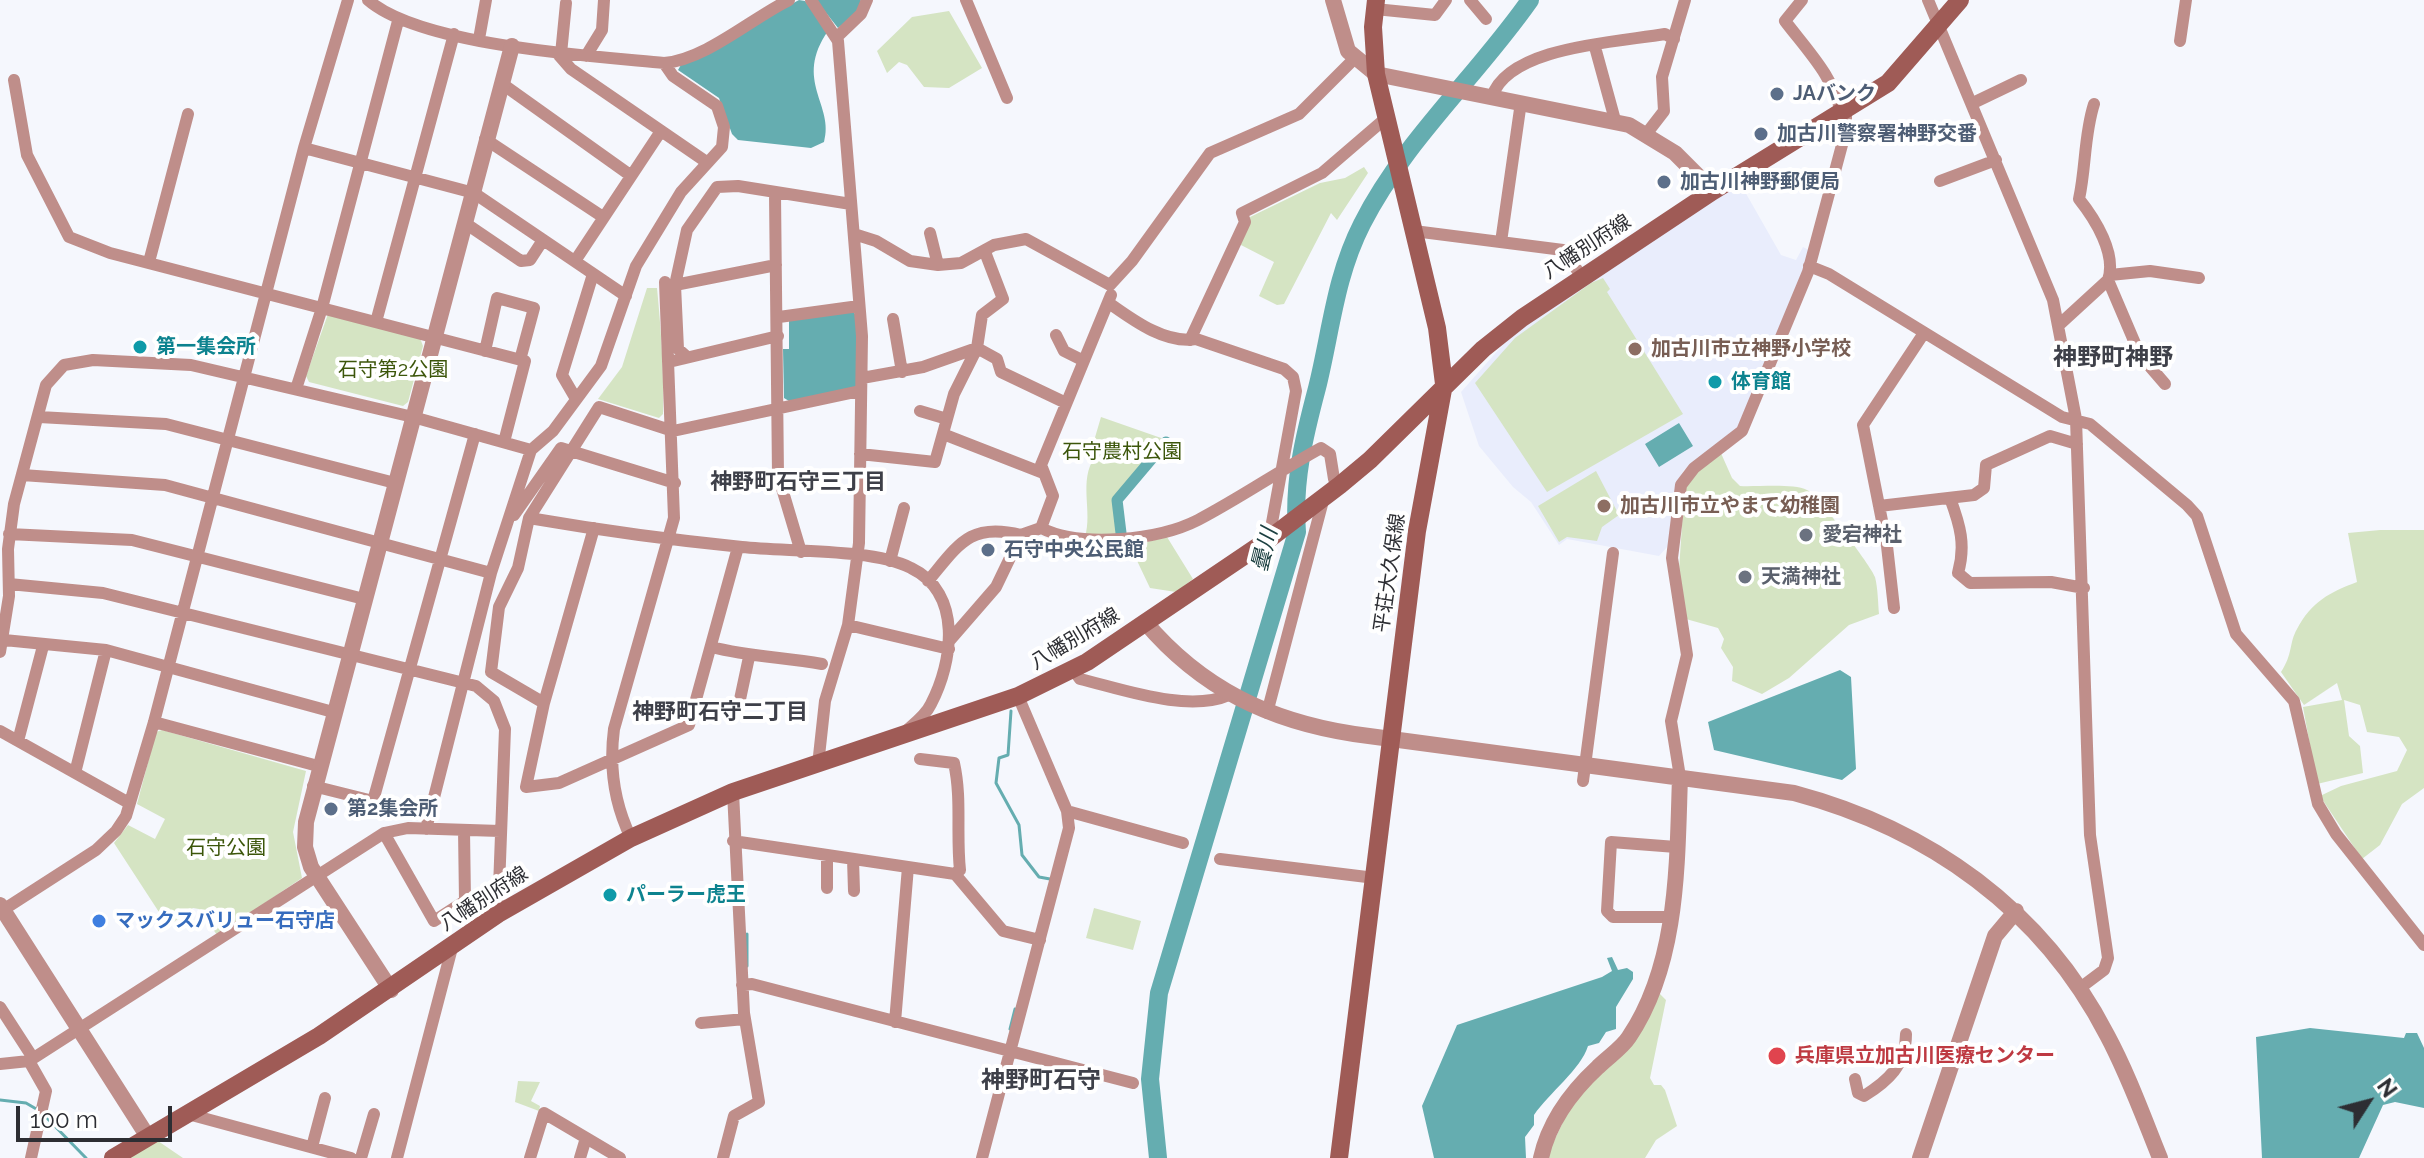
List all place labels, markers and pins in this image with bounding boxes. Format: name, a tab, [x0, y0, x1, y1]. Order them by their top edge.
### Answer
place label: JAバンク	[1793, 82, 1876, 106]
marker: JAバンク	[1768, 85, 1786, 103]
place label: 加古川警察署神野交番	[1777, 122, 1977, 146]
marker: 加古川警察署神野交番	[1752, 125, 1770, 143]
place label: 加古川神野郵便局	[1680, 170, 1840, 194]
marker: 加古川神野郵便局	[1655, 173, 1673, 191]
place label: 第一集会所	[156, 335, 256, 359]
place label: 加古川市立神野小学校	[1651, 337, 1851, 361]
marker: 第一集会所	[131, 338, 149, 356]
marker: 加古川市立神野小学校	[1626, 340, 1644, 358]
place label: 体育館	[1731, 370, 1791, 394]
marker: 体育館	[1706, 373, 1724, 391]
place label: 加古川市立やまて幼稚園	[1620, 494, 1840, 518]
marker: 加古川市立やまて幼稚園	[1595, 497, 1613, 515]
place label: 愛宕神社	[1822, 523, 1902, 547]
marker: 愛宕神社	[1797, 526, 1815, 544]
place label: 石守中央公民館	[1004, 538, 1144, 562]
marker: 石守中央公民館	[979, 541, 997, 559]
place label: 天満神社	[1761, 565, 1841, 589]
marker: 天満神社	[1736, 568, 1754, 586]
place label: 第2集会所	[347, 797, 438, 821]
marker: 第2集会所	[322, 800, 340, 818]
place label: パーラー虎王	[626, 883, 746, 907]
marker: パーラー虎王	[601, 886, 619, 904]
place label: マックスバリュー石守店	[115, 909, 335, 933]
marker: マックスバリュー石守店	[90, 912, 108, 930]
place label: 兵庫県立加古川医療センター	[1795, 1044, 2055, 1068]
marker: 兵庫県立加古川医療センター	[1766, 1045, 1788, 1067]

